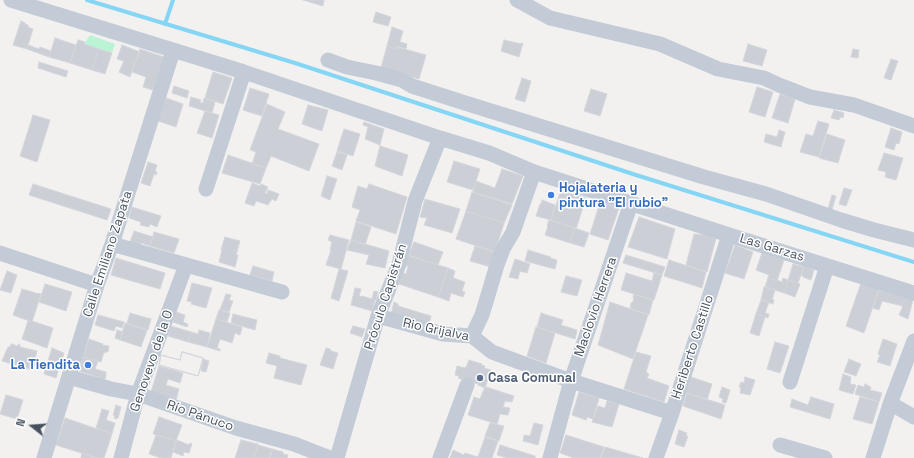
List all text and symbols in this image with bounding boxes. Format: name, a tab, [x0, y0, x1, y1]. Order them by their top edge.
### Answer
place label: Hojalateria y pintura "El rubio"	[559, 180, 668, 211]
street label: Calle Emiliano Zapata	[80, 189, 136, 319]
marker: Hojalateria y pintura "El rubio"	[546, 190, 556, 200]
street label: Las Garzas	[738, 231, 806, 265]
street label: Próculo Capistrán	[361, 242, 411, 352]
street label: Maclovio Herrera	[572, 255, 620, 359]
street label: Heriberto Castillo	[669, 293, 717, 401]
street label: Genovevo de la O	[127, 308, 177, 414]
street label: Rio Grijalva	[401, 315, 471, 345]
place label: La Tiendita	[10, 357, 80, 373]
marker: La Tiendita	[83, 360, 93, 370]
place label: Casa Comunal	[488, 370, 576, 386]
marker: Casa Comunal	[475, 373, 485, 383]
street label: Río Pánuco	[165, 397, 235, 435]
north arrow	[12, 406, 52, 446]
text: N	[13, 417, 28, 428]

